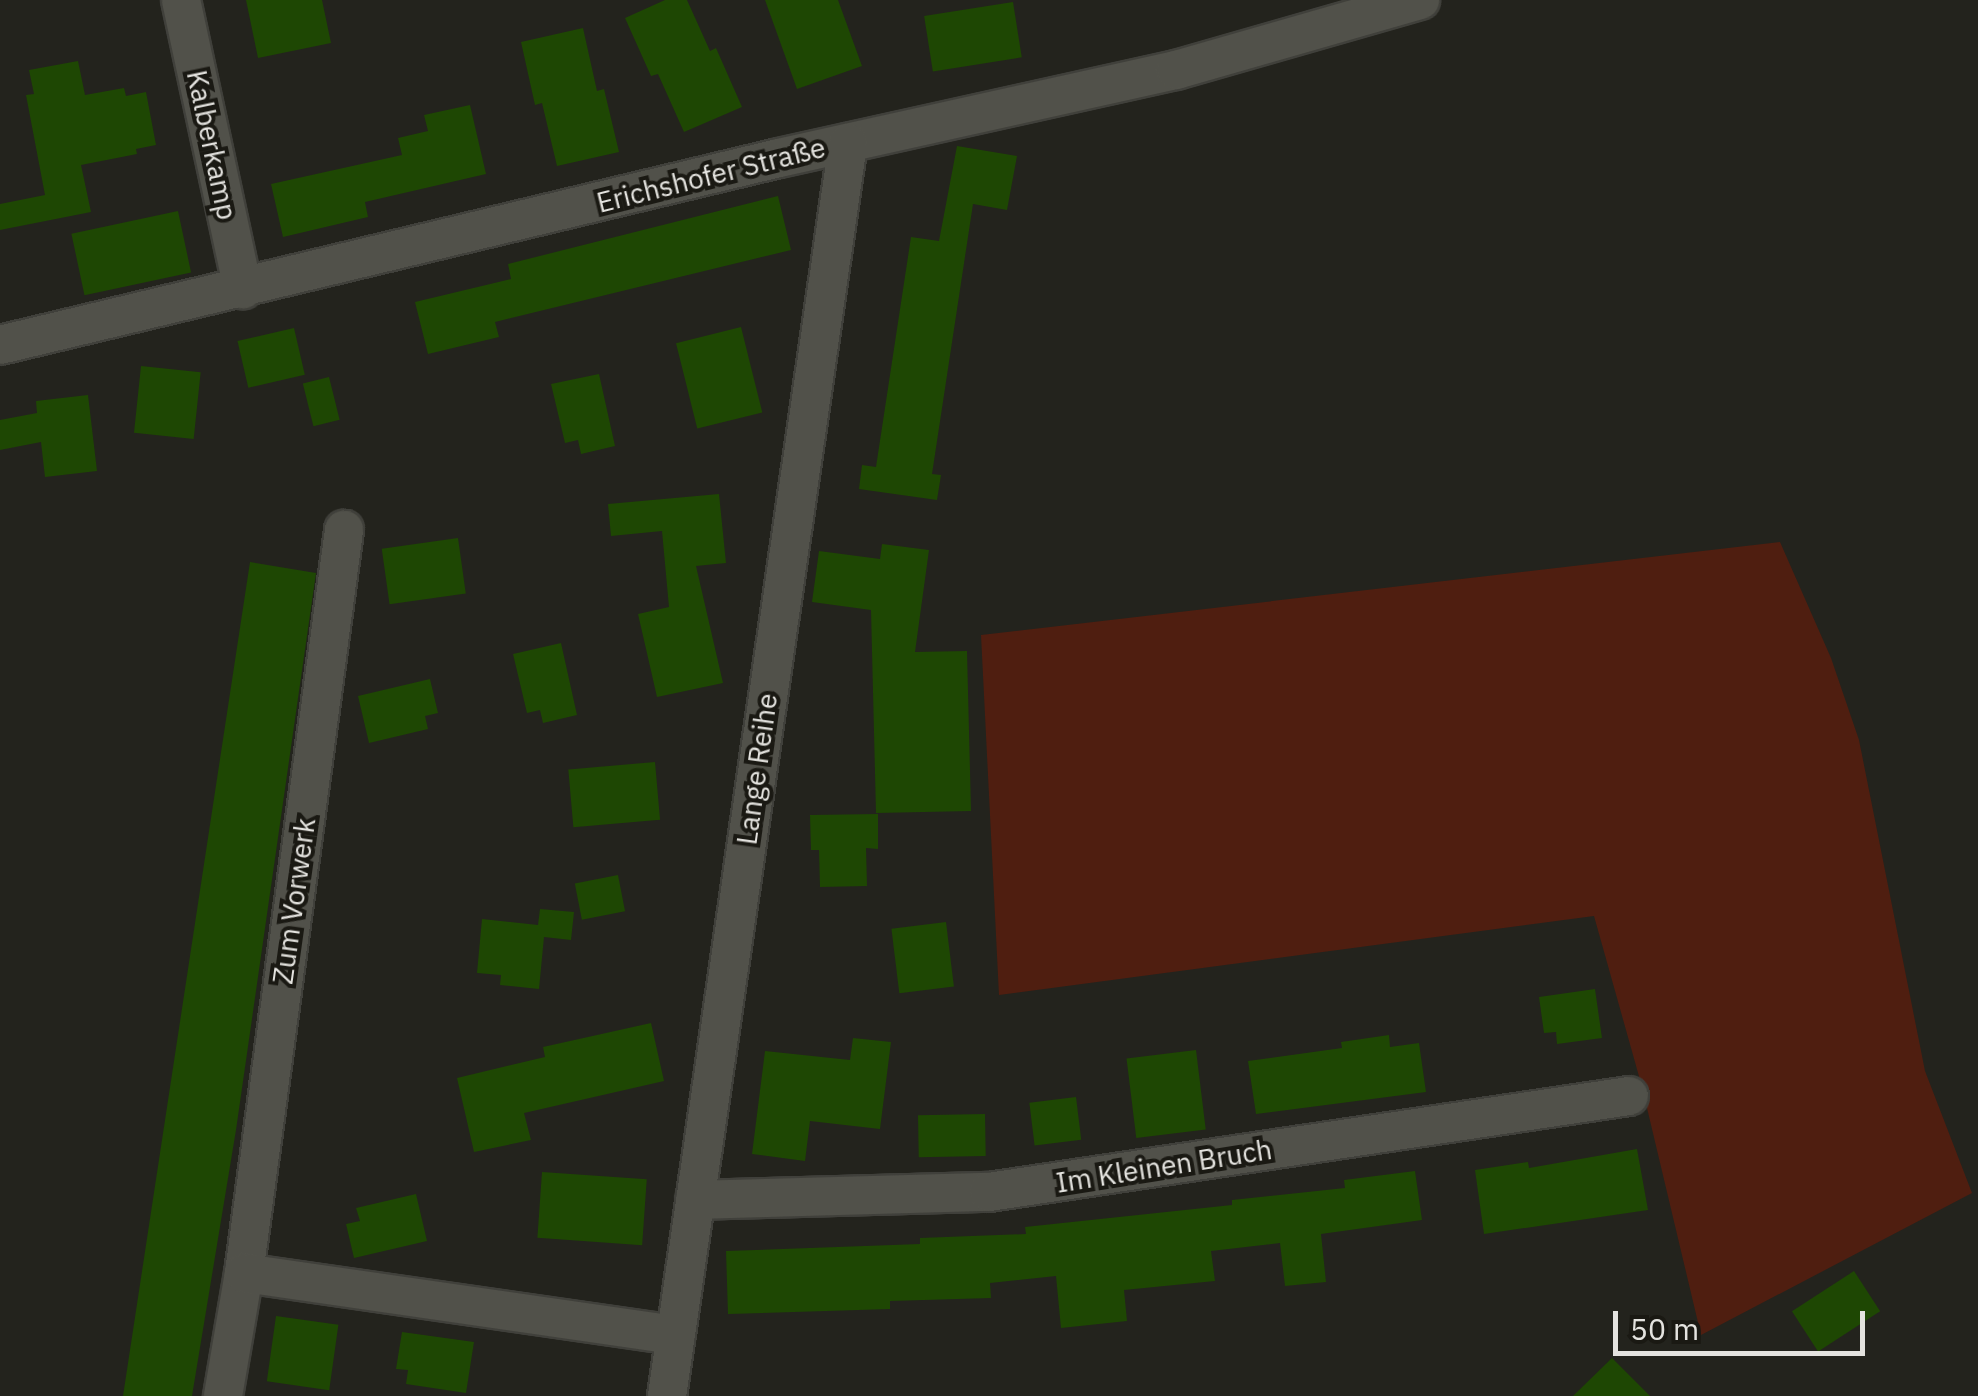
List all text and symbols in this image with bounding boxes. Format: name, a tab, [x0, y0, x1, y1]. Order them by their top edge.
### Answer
street label: Kalberkamp	[180, 67, 244, 223]
street label: Erichshofer Straße	[593, 130, 829, 220]
street label: Lange Reihe	[730, 691, 784, 847]
street label: Zum Vorwerk	[266, 816, 322, 986]
street label: Im Kleinen Bruch	[1054, 1132, 1274, 1200]
scale bar	[1618, 1291, 1870, 1353]
text: 50 m	[1630, 1309, 1699, 1348]

